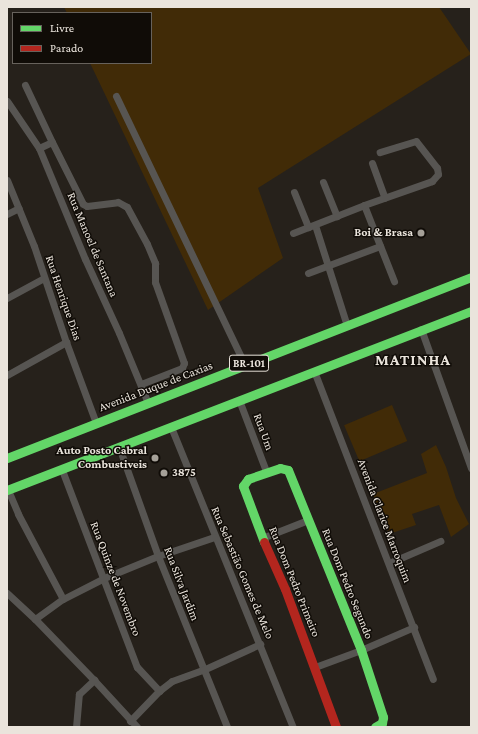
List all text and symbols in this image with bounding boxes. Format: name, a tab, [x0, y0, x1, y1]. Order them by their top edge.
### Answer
legend	[12, 12, 152, 64]
text: Livre	[50, 21, 74, 35]
text: Parado	[50, 41, 83, 55]
street label: Rua Manoel de Santana	[63, 191, 121, 299]
place label: Boi & Brasa	[354, 226, 413, 240]
marker: Boi & Brasa	[416, 228, 426, 238]
street label: Rua Henrique Dias	[42, 254, 84, 342]
district label: MATINHA	[375, 350, 451, 370]
road number: BR-101	[229, 354, 269, 372]
street label: Avenida Duque de Caxias	[97, 359, 215, 415]
street label: Rua Um	[250, 412, 276, 452]
place label: Auto Posto Cabral Combustiveis	[57, 444, 147, 472]
marker: Auto Posto Cabral Combustiveis	[150, 453, 160, 463]
street label: Avenida Clarice Marroquim	[354, 457, 414, 585]
place label: 3875	[172, 466, 196, 480]
marker: 3875	[159, 468, 169, 478]
street label: Rua Sebastião Gomes de Melo	[208, 505, 276, 641]
street label: Rua Quinze de Novembro	[87, 520, 143, 638]
street label: Rua Dom Pedro Primeiro	[265, 525, 323, 639]
street label: Rua Dom Pedro Segundo	[318, 527, 376, 641]
street label: Rua Silva Jardim	[160, 545, 202, 623]

